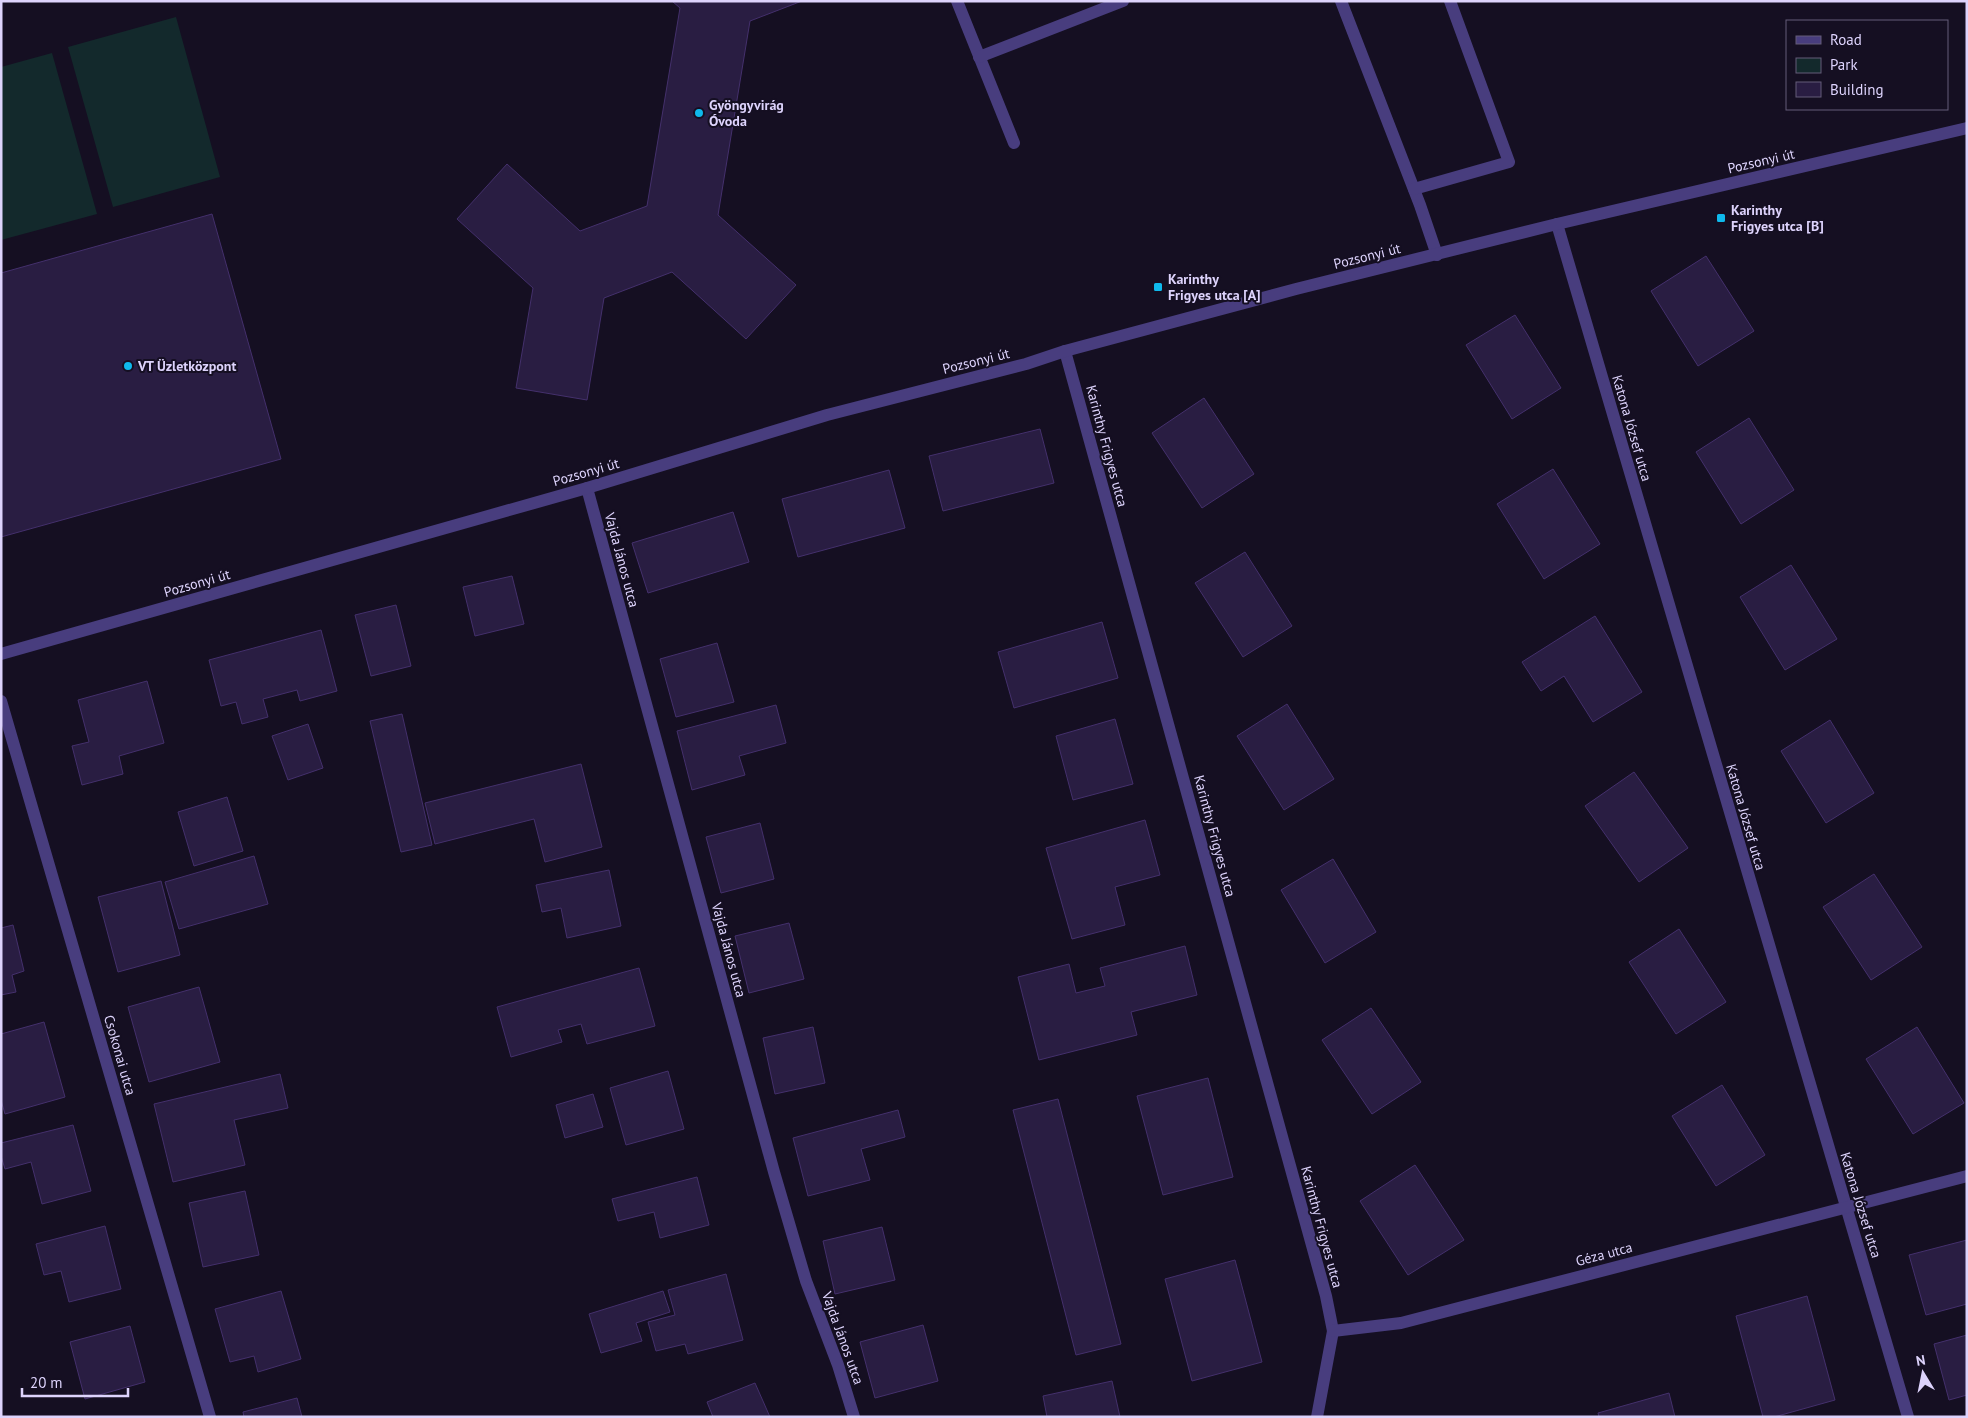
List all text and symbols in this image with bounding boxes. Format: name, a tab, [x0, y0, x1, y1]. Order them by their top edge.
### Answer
legend	[1786, 20, 1948, 110]
text: Road	[1830, 30, 1862, 49]
text: Park	[1830, 55, 1858, 74]
text: Building	[1830, 80, 1884, 99]
place label: Gyöngyvirág Óvoda	[709, 96, 784, 130]
marker: Gyöngyvirág Óvoda	[693, 107, 705, 119]
street label: Pozsonyi út	[1726, 145, 1797, 177]
place label: Karinthy Frigyes utca [B]	[1731, 201, 1824, 235]
marker: Karinthy Frigyes utca [B]	[1715, 212, 1727, 224]
street label: Pozsonyi út	[1332, 239, 1403, 273]
place label: Karinthy Frigyes utca [A]	[1168, 270, 1260, 304]
marker: Karinthy Frigyes utca [A]	[1152, 281, 1164, 293]
street label: Pozsonyi út	[941, 344, 1012, 378]
place label: VT Üzletközpont	[137, 357, 236, 375]
marker: VT Üzletközpont	[122, 360, 134, 372]
street label: Katona József utca	[1608, 373, 1656, 483]
street label: Karinthy Frigyes utca	[1082, 383, 1132, 509]
street label: Pozsonyi út	[551, 454, 622, 490]
street label: Vajda János utca	[600, 510, 643, 609]
street label: Pozsonyi út	[162, 565, 233, 601]
street label: Katona József utca	[1722, 762, 1770, 872]
street label: Karinthy Frigyes utca	[1190, 773, 1240, 899]
street label: Vajda János utca	[707, 900, 750, 999]
street label: Csokonai utca	[100, 1013, 140, 1097]
street label: Katona József utca	[1836, 1150, 1886, 1260]
street label: Karinthy Frigyes utca	[1297, 1164, 1347, 1290]
street label: Géza utca	[1574, 1238, 1634, 1270]
street label: Vajda János utca	[818, 1288, 868, 1387]
north arrow	[1898, 1348, 1948, 1398]
text: N	[1915, 1351, 1927, 1370]
scale bar	[22, 1366, 129, 1398]
text: 20 m	[30, 1373, 63, 1392]

